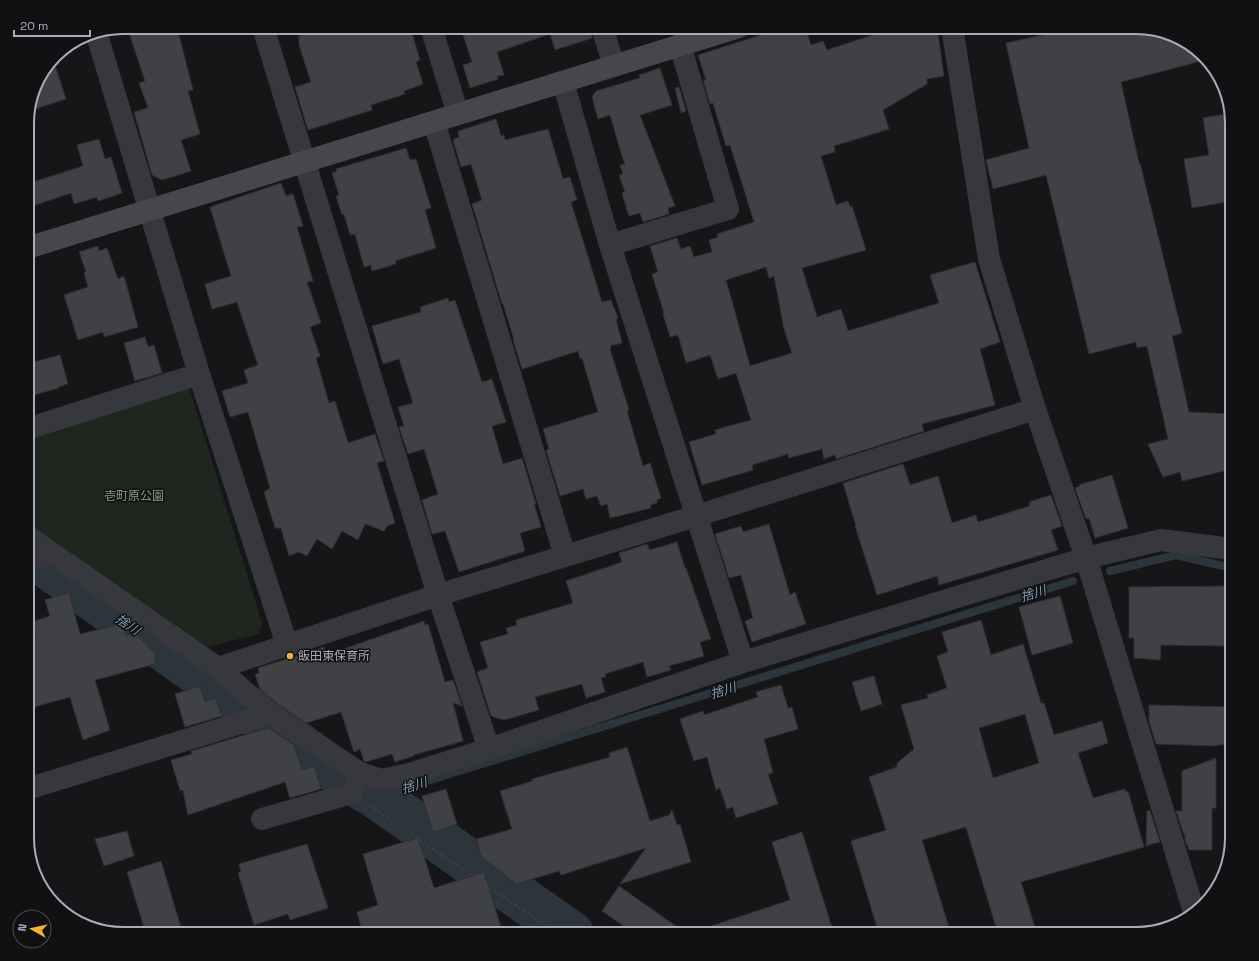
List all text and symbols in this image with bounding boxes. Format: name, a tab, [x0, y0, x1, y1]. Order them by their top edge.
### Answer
scale bar	[14, 12, 90, 38]
text: 20 m	[20, 18, 48, 34]
park label: 壱町原公園	[104, 488, 164, 504]
water label: 捨川	[1018, 581, 1050, 605]
water label: 捨川	[112, 610, 145, 640]
place label: 飯田東保育所	[298, 648, 370, 664]
marker: 飯田東保育所	[285, 651, 295, 661]
water label: 捨川	[708, 678, 740, 702]
water label: 捨川	[399, 773, 431, 797]
north arrow	[12, 909, 52, 949]
text: N	[15, 923, 30, 932]

